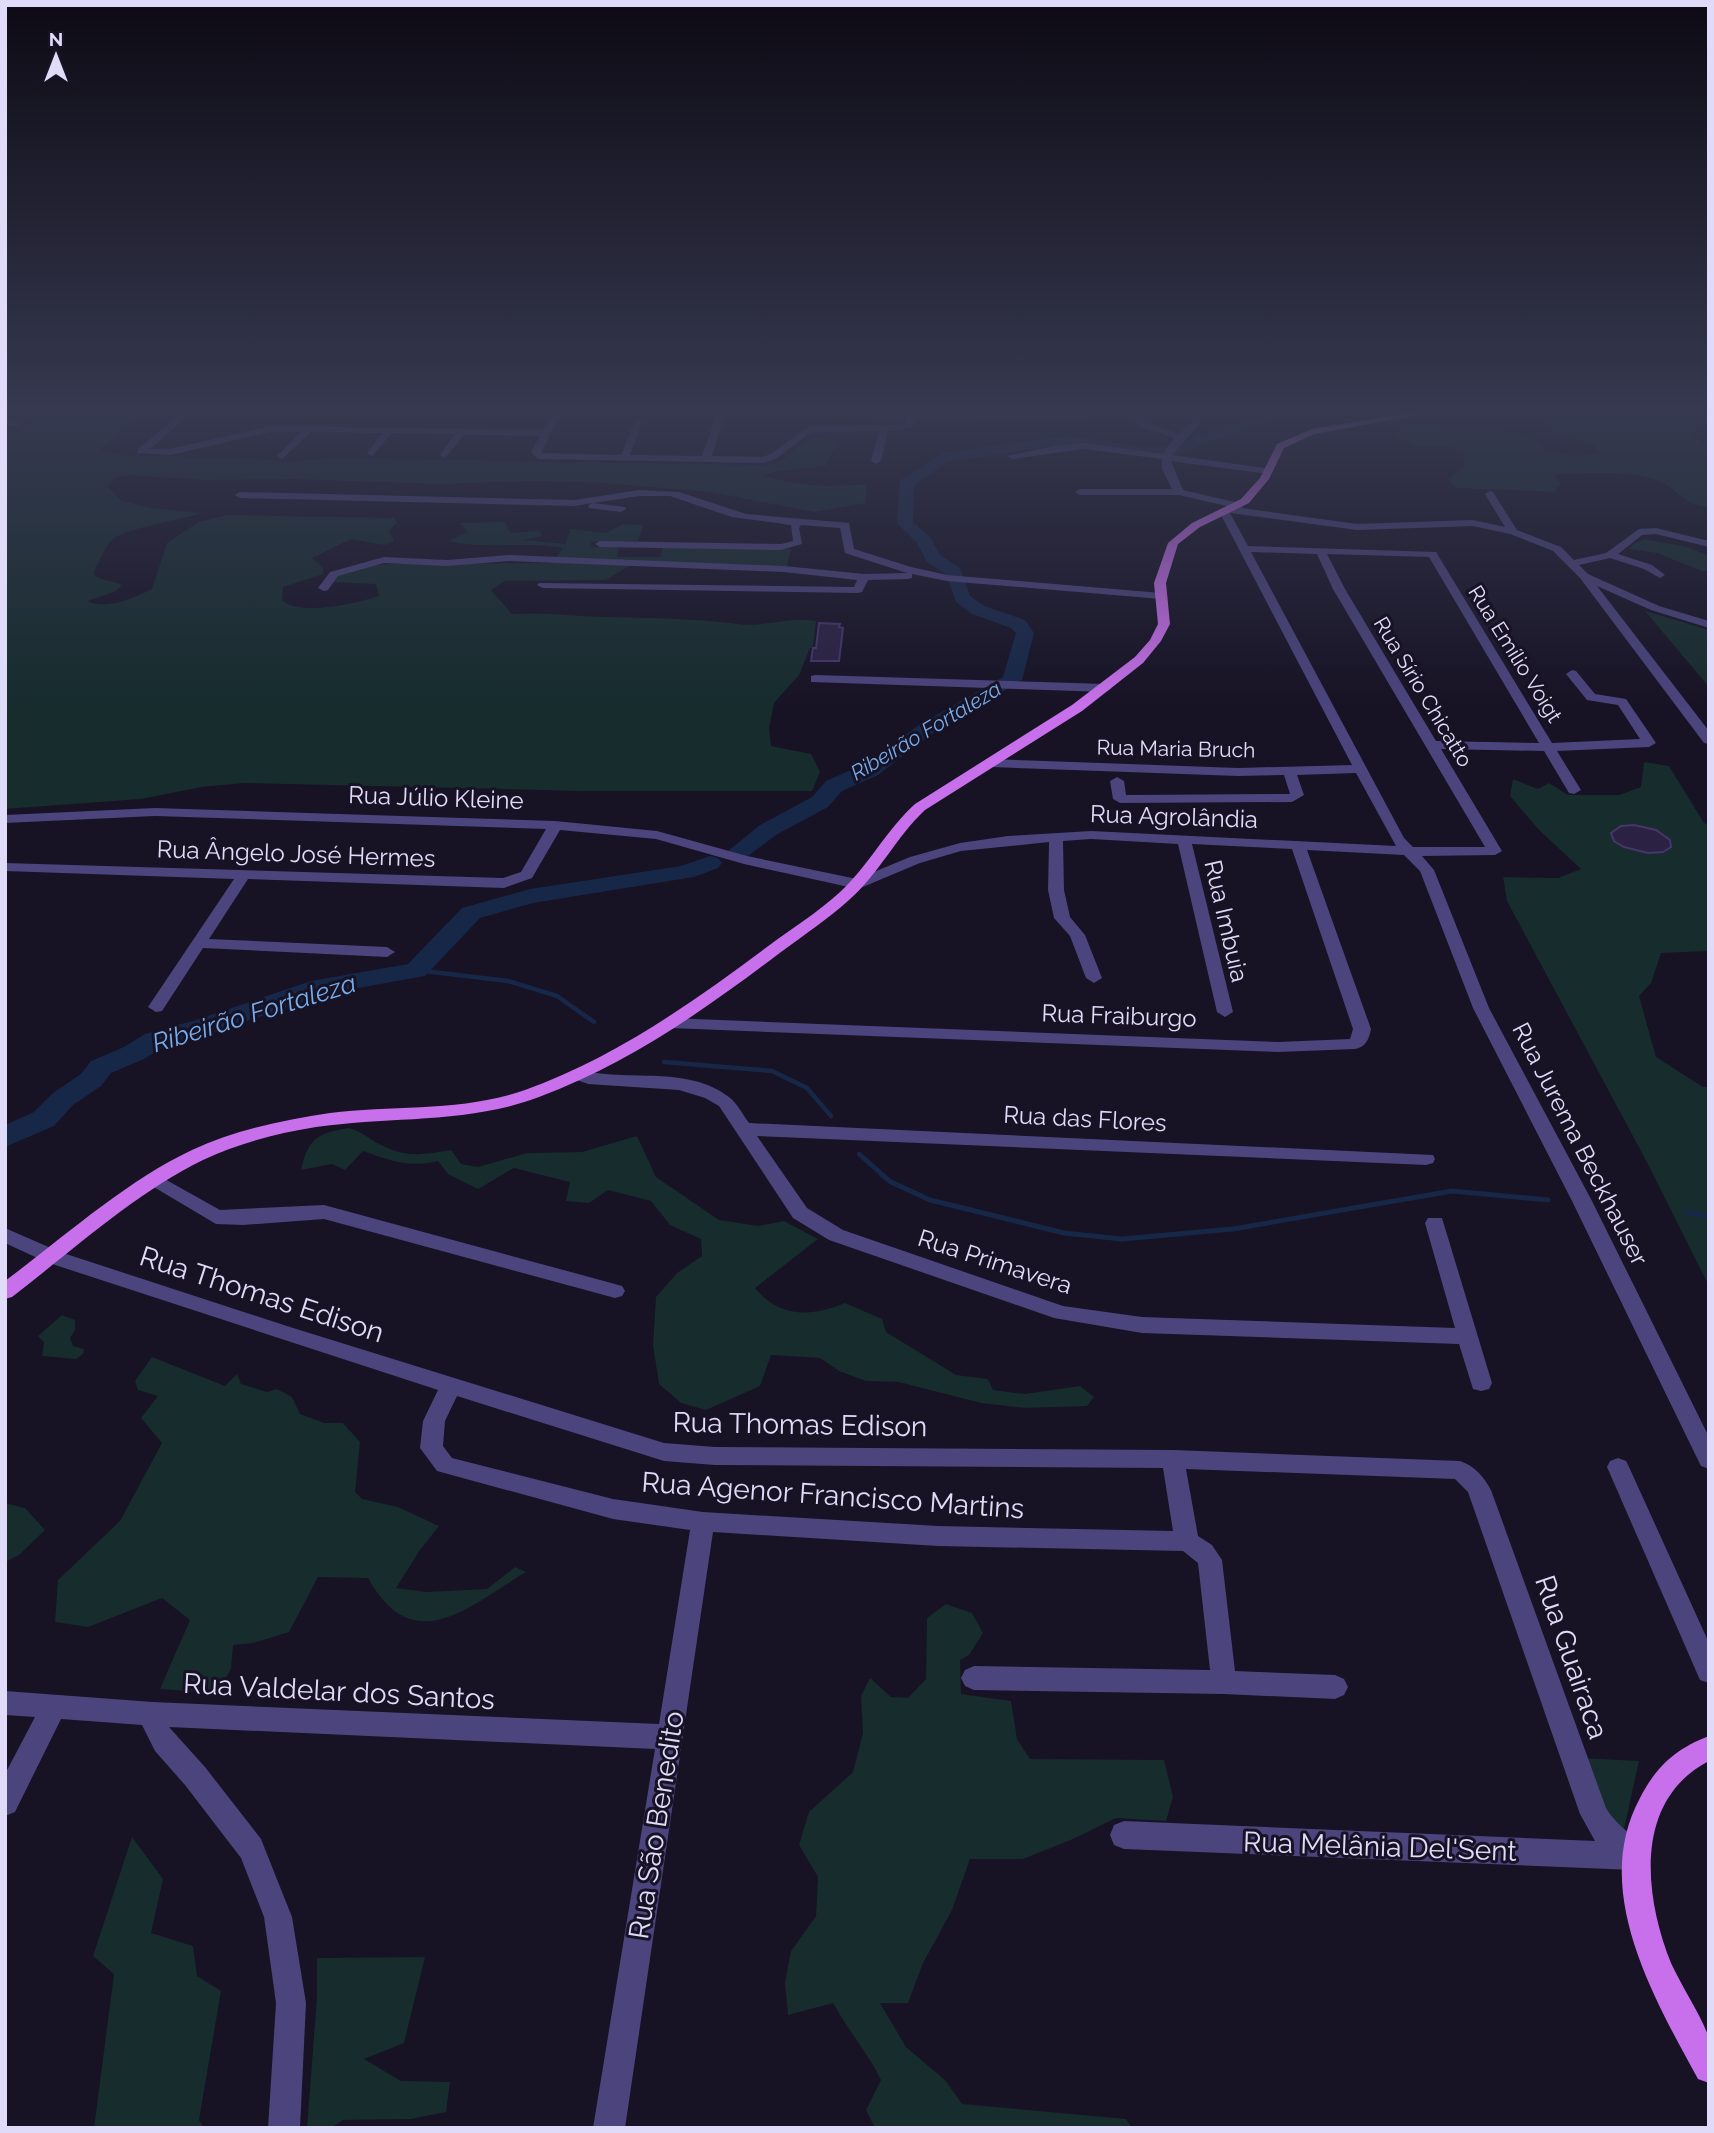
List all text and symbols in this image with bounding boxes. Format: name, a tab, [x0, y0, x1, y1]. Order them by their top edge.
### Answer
north arrow	[21, 21, 91, 91]
text: N	[49, 28, 63, 50]
street label: Rua Emílio Voigt	[1463, 581, 1568, 727]
street label: Rua Sírio Chicatto	[1369, 612, 1478, 771]
water label: Ribeirão Fortaleza	[846, 676, 1005, 785]
street label: Rua Maria Bruch	[1096, 735, 1256, 762]
street label: Rua Júlio Kleine	[348, 780, 524, 815]
street label: Rua Agrolândia	[1090, 799, 1259, 834]
street label: Rua Ângelo José Hermes	[156, 834, 436, 873]
street label: Rua Imbuia	[1198, 857, 1255, 985]
water label: Ribeirão Fortaleza	[148, 968, 360, 1058]
street label: Rua Fraiburgo	[1041, 998, 1197, 1033]
street label: Rua Jurema Beckhauser	[1507, 1017, 1655, 1271]
street label: Rua das Flores	[1003, 1100, 1167, 1137]
street label: Rua Primavera	[915, 1223, 1076, 1300]
street label: Rua Thomas Edison	[136, 1239, 388, 1350]
street label: Rua Thomas Edison	[672, 1406, 928, 1443]
street label: Rua Agenor Francisco Martins	[641, 1466, 1025, 1525]
street label: Rua Guairaca	[1528, 1571, 1615, 1743]
street label: Rua Valdelar dos Santos	[182, 1667, 496, 1716]
street label: Rua São Benedito	[622, 1709, 691, 1941]
street label: Rua Melânia Del'Sent	[1243, 1825, 1518, 1868]

